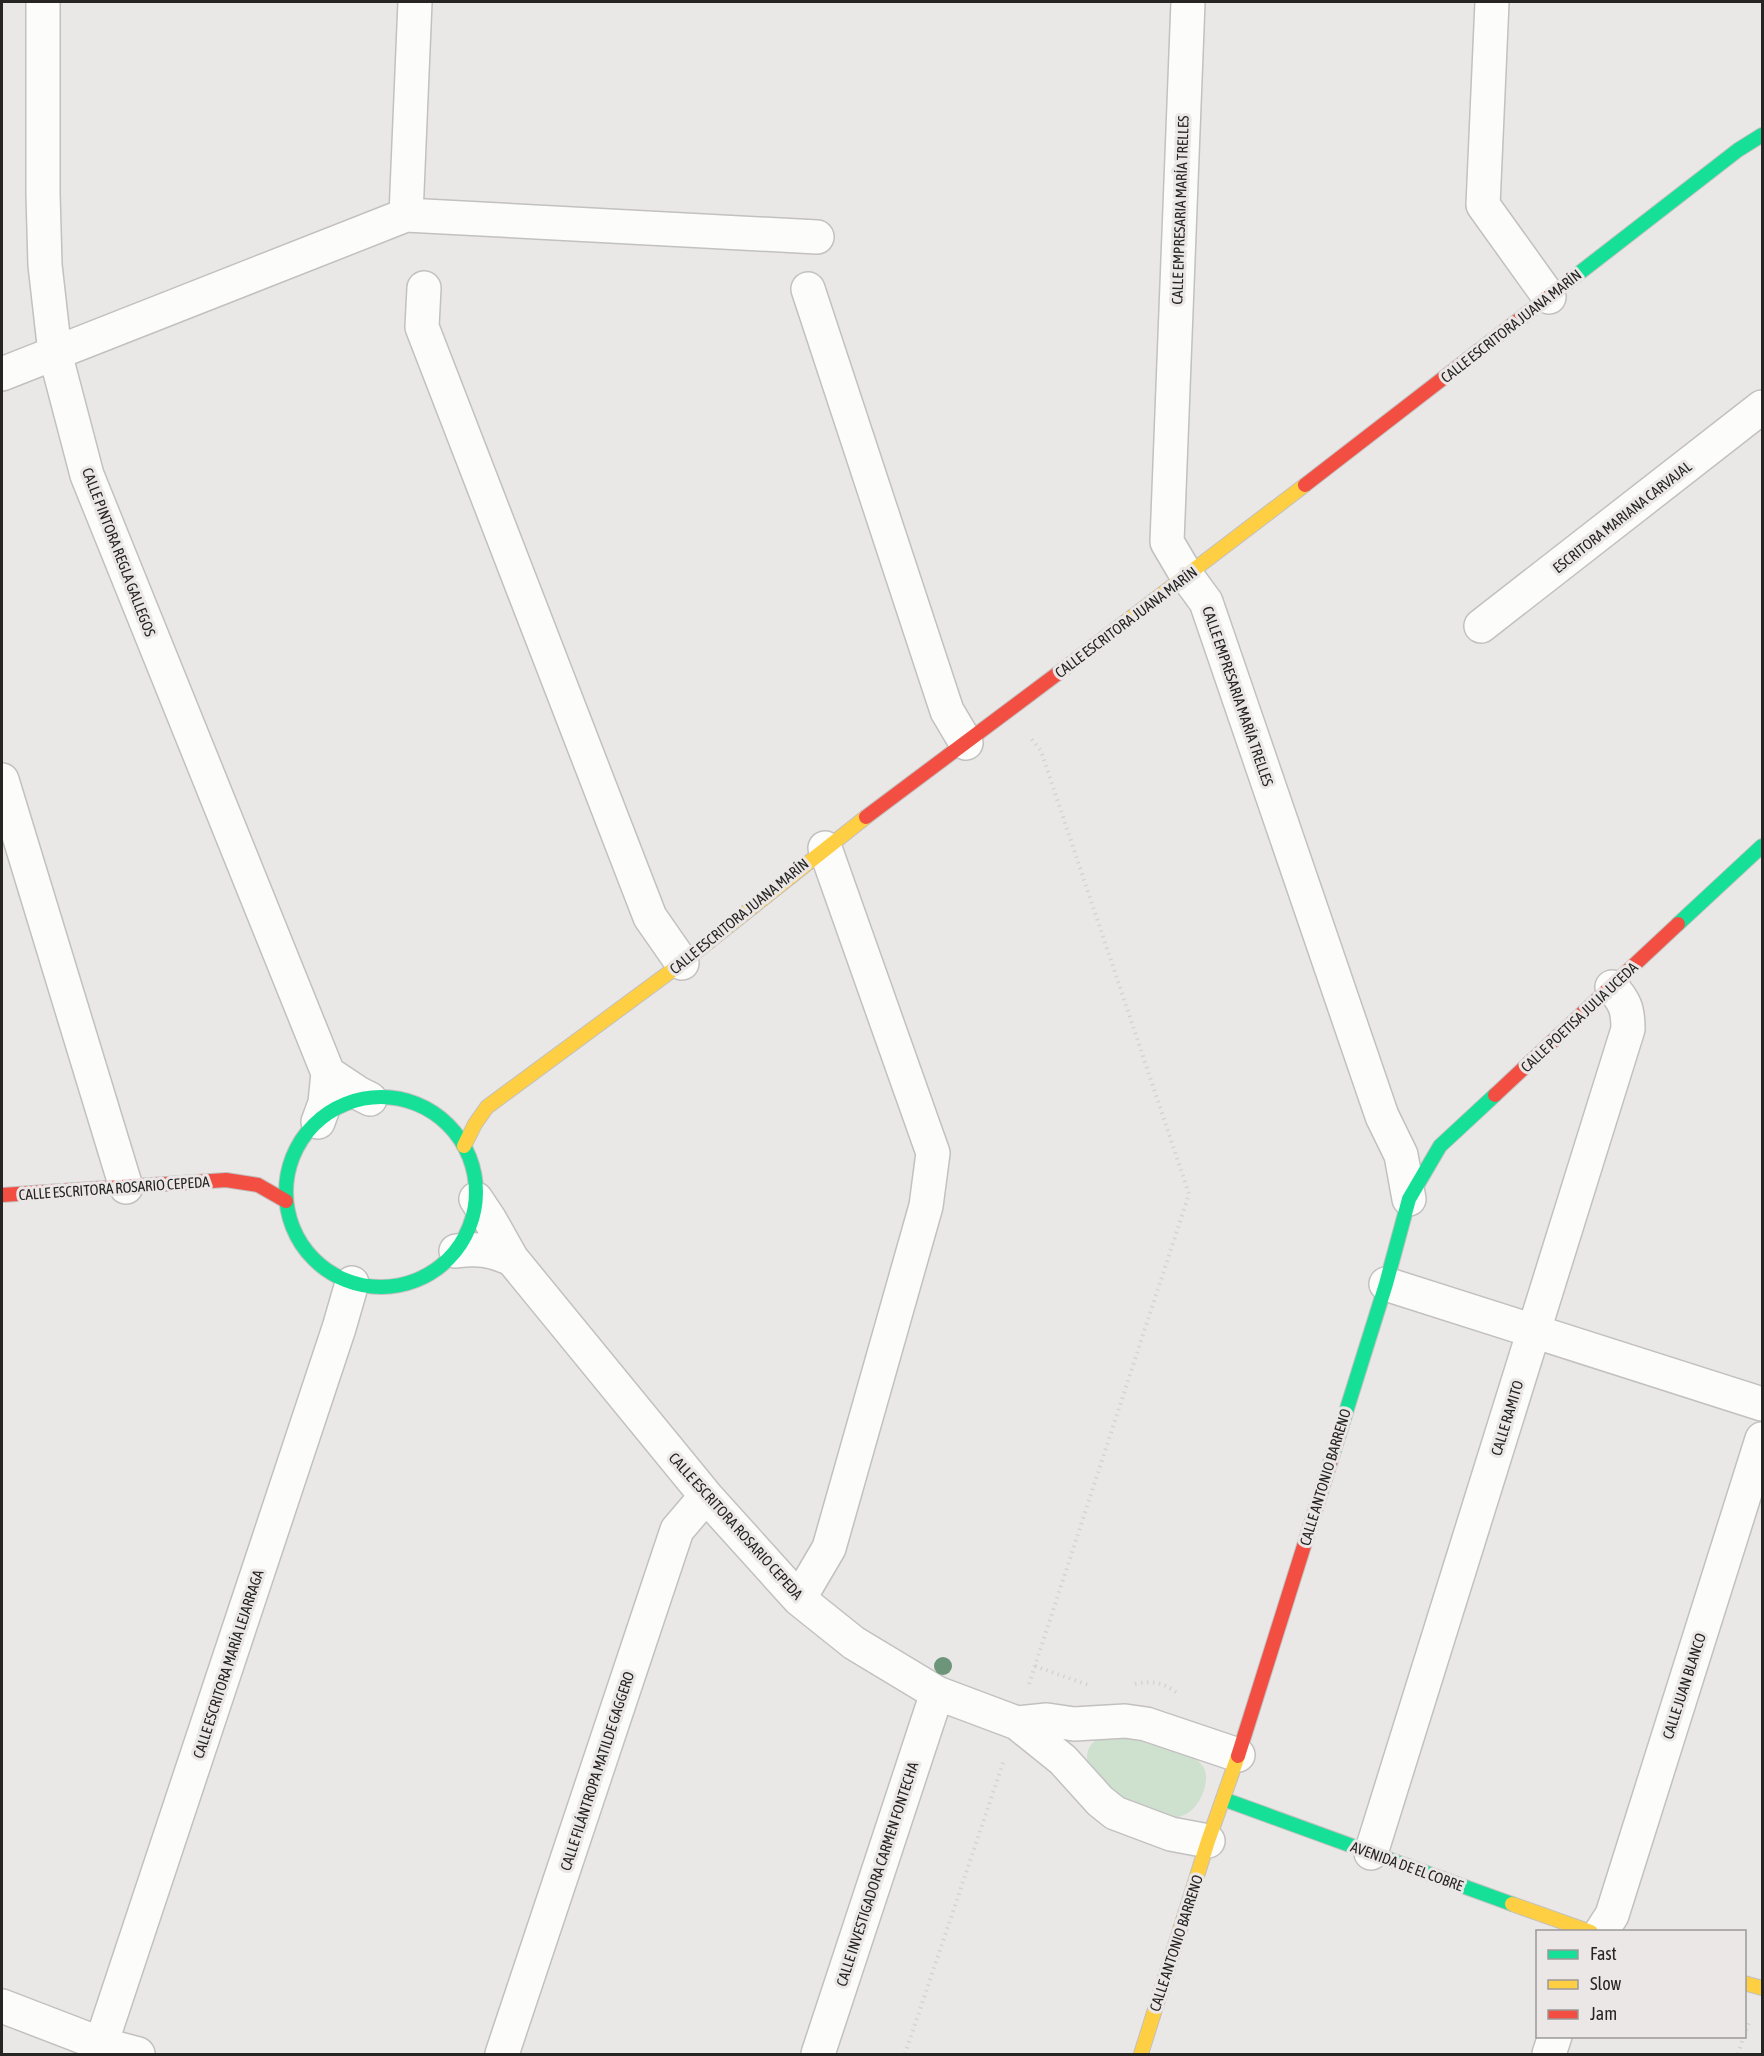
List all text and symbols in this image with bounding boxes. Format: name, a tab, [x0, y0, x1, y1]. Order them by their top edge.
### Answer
street label: CALLE EMPRESARIA MARÍA TRELLES	[1168, 115, 1192, 305]
street label: CALLE ESCRITORA JUANA MARÍN	[1437, 266, 1585, 386]
street label: ESCRITORA MARIANA CARVAJAL	[1549, 458, 1695, 576]
street label: CALLE PINTORA REGLA GALLEGOS	[79, 465, 159, 639]
street label: CALLE ESCRITORA JUANA MARÍN	[1052, 563, 1200, 681]
street label: CALLE EMPRESARIA MARÍA TRELLES	[1199, 604, 1277, 788]
street label: CALLE ESCRITORA JUANA MARÍN	[666, 855, 812, 977]
street label: CALLE POETISA JULIA UCEDA	[1517, 958, 1641, 1075]
street label: CALLE ESCRITORA ROSARIO CEPEDA	[18, 1173, 211, 1203]
street label: CALLE RAMITO	[1487, 1378, 1527, 1458]
street label: CALLE ANTONIO BARRENO	[1296, 1406, 1354, 1548]
street label: CALLE ESCRITORA ROSARIO CEPEDA	[666, 1449, 807, 1603]
street label: CALLE ESCRITORA MARÍA LEJARRAGA	[189, 1567, 267, 1760]
street label: CALLE JUAN BLANCO	[1659, 1631, 1709, 1741]
street label: CALLE FILÁNTROPA MATILDE GAGGERO	[557, 1669, 637, 1873]
street label: CALLE INVESTIGADORA CARMEN FONTECHA	[833, 1759, 922, 1988]
street label: AVENIDA DE EL COBRE	[1348, 1838, 1466, 1894]
street label: CALLE ANTONIO BARRENO	[1146, 1872, 1206, 2013]
legend	[1536, 1930, 1746, 2038]
text: Fast	[1590, 1943, 1617, 1964]
text: Slow	[1590, 1973, 1621, 1994]
text: Jam	[1590, 2003, 1617, 2024]

